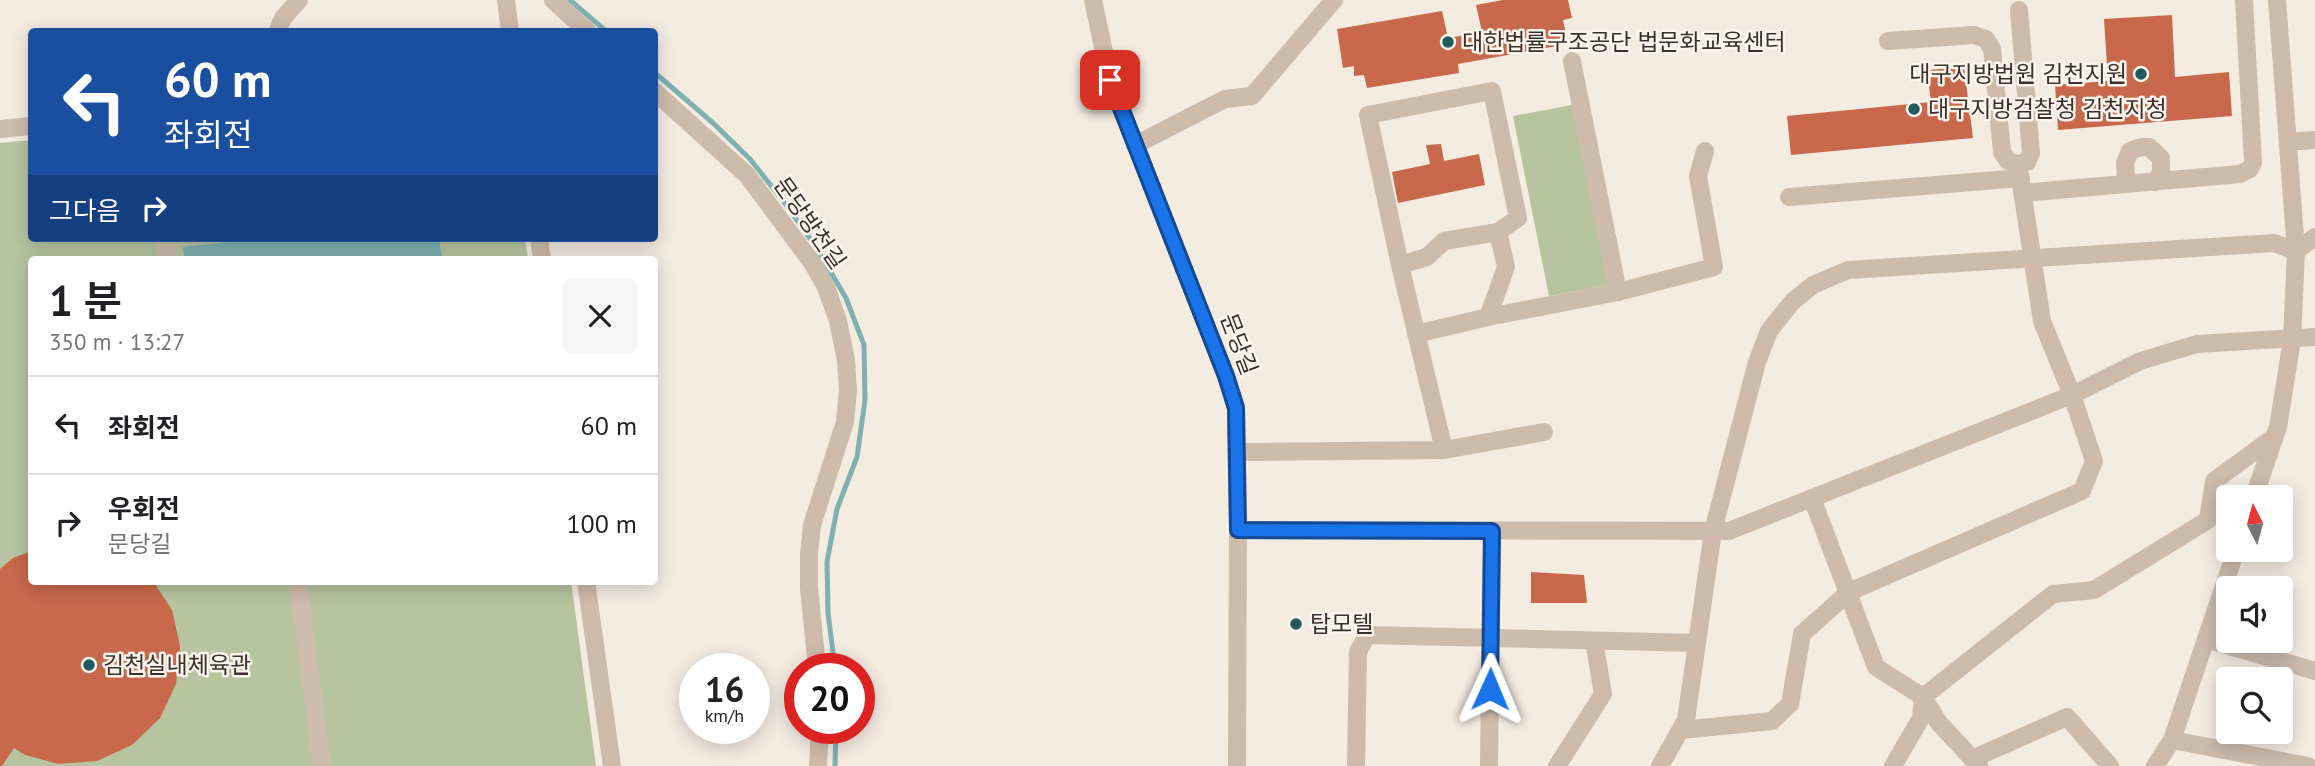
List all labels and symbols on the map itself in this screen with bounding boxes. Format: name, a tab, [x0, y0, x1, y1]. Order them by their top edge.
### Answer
place label: 대한법률구조공단 법문화교육센터	[1462, 27, 1786, 56]
marker: 대한법률구조공단 법문화교육센터	[1440, 34, 1456, 50]
pin	[1080, 50, 1140, 110]
place label: 대구지방법원 김천지원	[1909, 59, 2127, 88]
marker: 대구지방법원 김천지원	[2133, 66, 2149, 82]
place label: 대구지방검찰청 김천지청	[1928, 94, 2167, 123]
marker: 대구지방검찰청 김천지청	[1906, 101, 1922, 117]
street label: 문당방천길	[768, 171, 853, 274]
street label: 문당길	[1215, 309, 1264, 379]
north arrow	[2216, 485, 2292, 562]
place label: 탑모텔	[1310, 609, 1373, 638]
marker: 탑모텔	[1288, 616, 1304, 632]
place label: 김천실내체육관	[103, 650, 251, 679]
position arrow	[1453, 652, 1527, 726]
speed limit sign: 20	[784, 653, 875, 744]
marker: 김천실내체육관	[81, 657, 97, 673]

